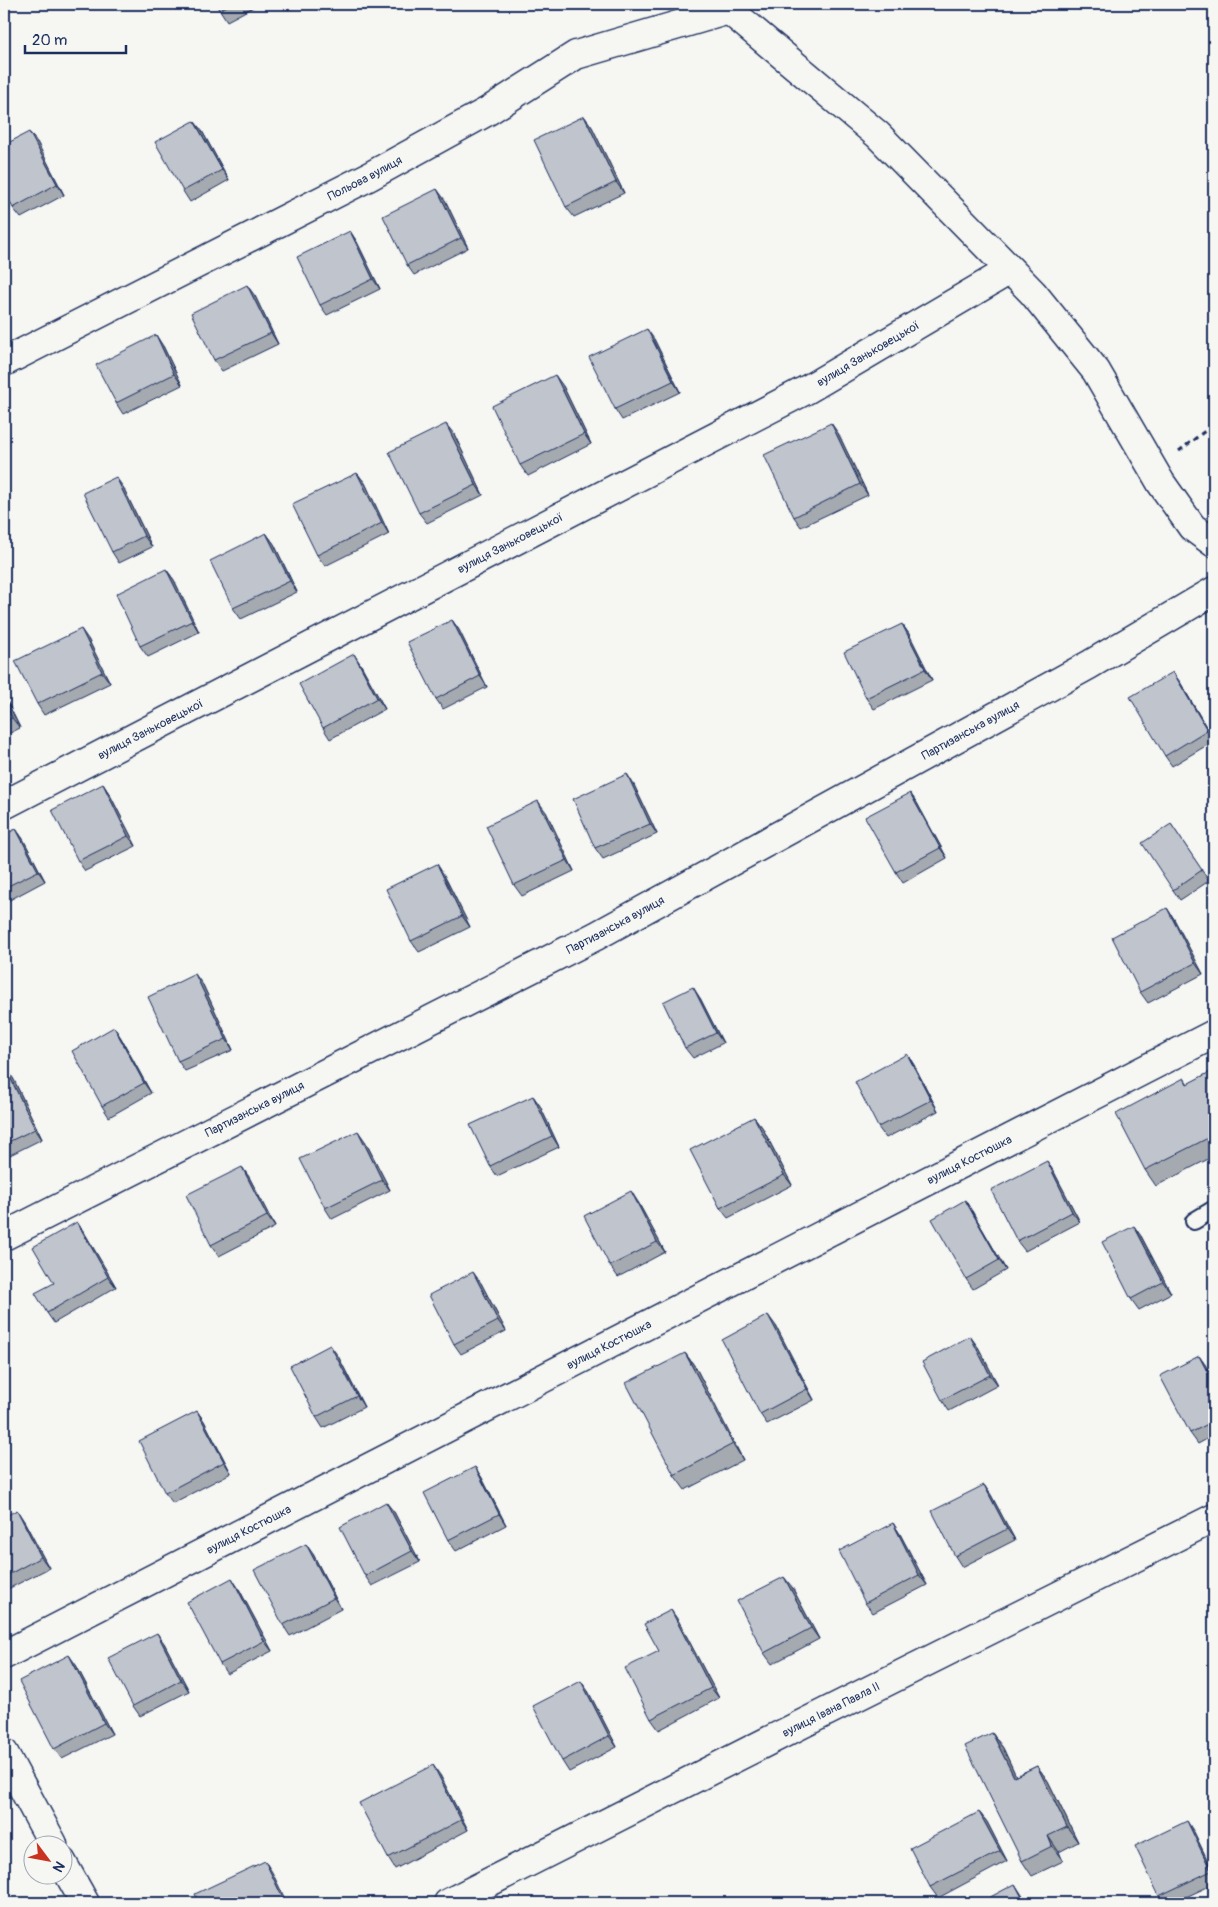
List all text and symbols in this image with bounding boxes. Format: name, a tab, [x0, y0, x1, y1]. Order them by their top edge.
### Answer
scale bar	[25, 22, 126, 54]
text: 20 m	[32, 31, 67, 50]
street label: Польова вулиця	[325, 152, 405, 204]
street label: вулиця Заньковецької	[814, 317, 922, 390]
street label: вулиця Заньковецької	[455, 509, 566, 577]
street label: вулиця Заньковецької	[95, 696, 206, 763]
street label: Партизанська вулиця	[919, 697, 1022, 763]
street label: Партизанська вулиця	[564, 892, 667, 957]
street label: Партизанська вулиця	[203, 1077, 307, 1140]
street label: вулиця Костюшка	[924, 1131, 1015, 1188]
street label: вулиця Костюшка	[564, 1316, 654, 1372]
street label: вулиця Костюшка	[204, 1501, 294, 1557]
street label: вулиця Івана Павла II	[779, 1679, 882, 1740]
north arrow	[22, 1834, 72, 1884]
text: N	[49, 1858, 68, 1875]

